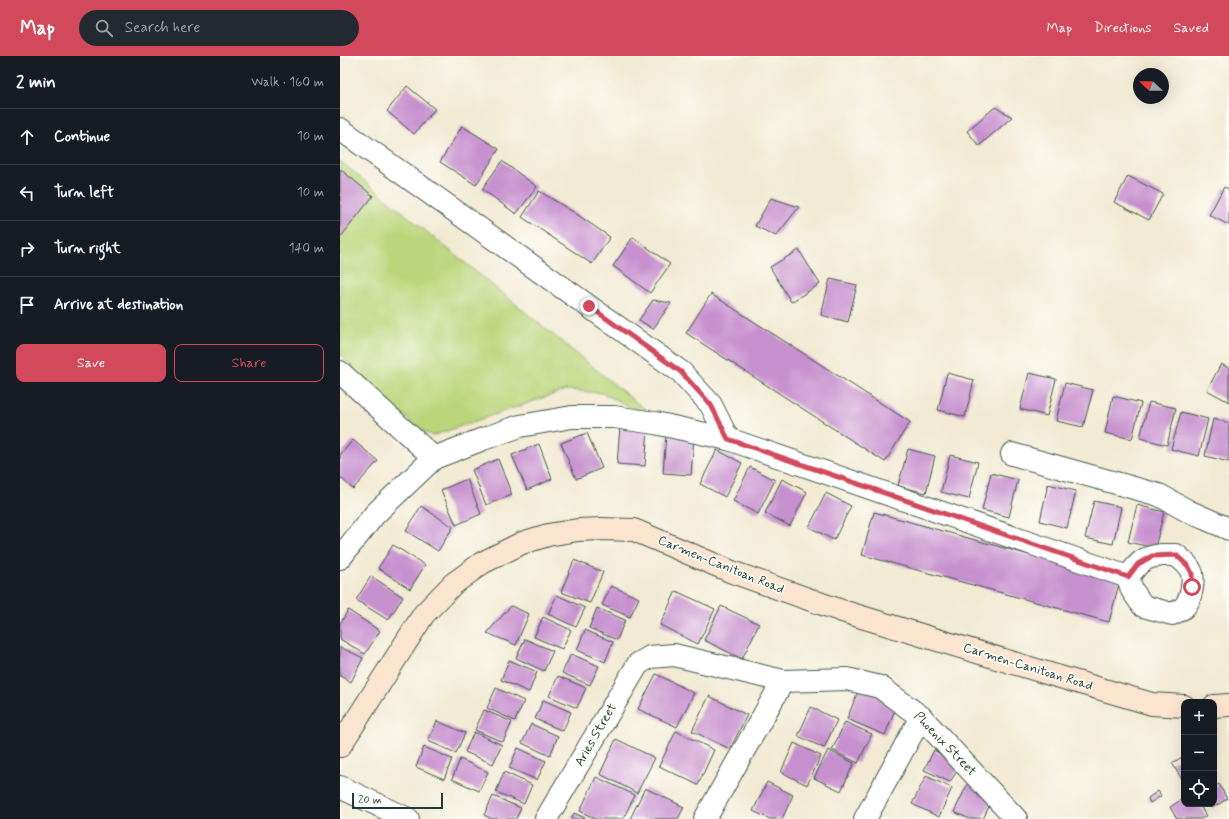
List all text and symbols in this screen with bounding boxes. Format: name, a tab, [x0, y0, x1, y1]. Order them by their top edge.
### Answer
search box	[79, 10, 359, 46]
text: Map	[20, 16, 55, 41]
icon: search	[93, 17, 115, 39]
text: Search here	[125, 18, 200, 38]
text: Map	[1046, 19, 1072, 37]
text: Directions	[1094, 19, 1152, 37]
text: Saved	[1174, 19, 1209, 37]
north arrow	[1133, 68, 1169, 104]
text: 2 min	[16, 71, 56, 93]
text: Walk · 160 m	[251, 74, 324, 91]
icon: ahead	[16, 126, 38, 148]
text: Continue	[54, 127, 110, 147]
text: 10 m	[297, 128, 324, 145]
icon: left	[16, 182, 38, 204]
text: Turn left	[54, 183, 114, 203]
text: 10 m	[297, 184, 324, 201]
icon: right	[16, 238, 38, 260]
text: Turn right	[54, 239, 121, 259]
text: 140 m	[289, 240, 324, 257]
icon: arrive	[16, 294, 38, 316]
text: Arrive at destination	[54, 295, 183, 315]
route end	[580, 297, 598, 315]
button: Save	[16, 344, 166, 382]
button: Share	[174, 344, 324, 382]
street label: Carmen-Canitoan Road	[655, 532, 787, 598]
route start	[1183, 578, 1201, 596]
street label: Carmen-Canitoan Road	[961, 639, 1095, 695]
map controls	[1181, 699, 1217, 807]
button: +	[1181, 699, 1217, 735]
street label: Aries Street	[571, 700, 621, 770]
street label: Phoenix Street	[910, 708, 980, 780]
button: −	[1181, 735, 1217, 771]
button: locate	[1181, 771, 1217, 807]
scale bar	[352, 791, 443, 810]
text: 20 m	[358, 793, 381, 807]

